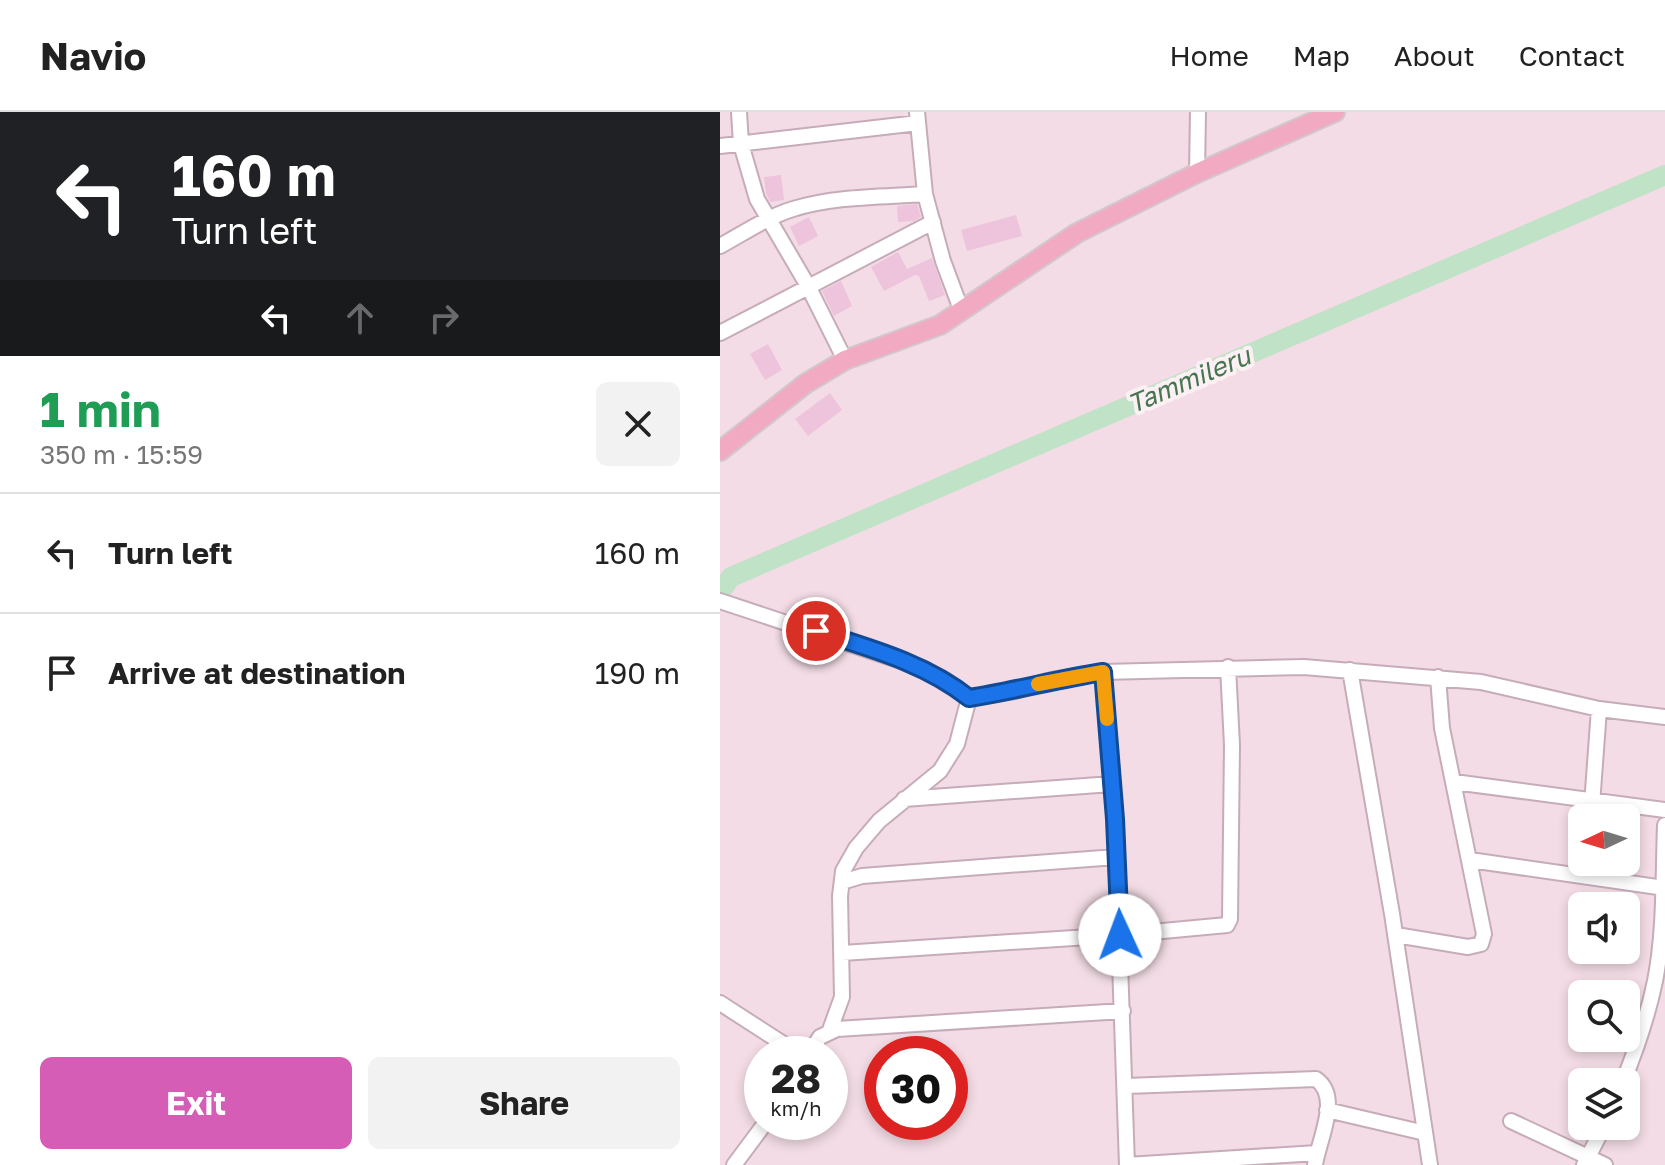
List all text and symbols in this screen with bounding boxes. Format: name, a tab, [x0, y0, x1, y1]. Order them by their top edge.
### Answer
text: Navio	[40, 33, 146, 78]
text: Home	[1170, 39, 1249, 72]
text: Map	[1293, 39, 1350, 72]
text: About	[1394, 39, 1475, 72]
text: Contact	[1519, 39, 1625, 72]
text: 160 m	[172, 141, 336, 208]
icon: left	[40, 144, 144, 248]
text: Turn left	[172, 209, 318, 252]
icon: left	[254, 296, 298, 340]
icon: ahead	[338, 296, 382, 340]
icon: right	[422, 296, 466, 340]
water label: Tammileru	[1123, 339, 1257, 419]
text: 1 min	[40, 380, 161, 438]
button: close	[596, 382, 680, 466]
text: 350 m · 15:59	[40, 439, 203, 470]
icon: left	[40, 531, 84, 575]
text: Turn left	[108, 535, 233, 571]
text: 160 m	[595, 535, 680, 571]
pin	[782, 597, 850, 665]
icon: arrive	[794, 609, 838, 653]
icon: arrive	[40, 651, 84, 695]
text: Arrive at destination	[108, 655, 405, 691]
text: 190 m	[595, 655, 680, 691]
north arrow	[1568, 804, 1640, 876]
map controls	[1568, 804, 1640, 1140]
button: sound	[1568, 892, 1640, 964]
position arrow	[1078, 893, 1162, 977]
button: search	[1568, 980, 1640, 1052]
speed limit sign: 30	[864, 1036, 968, 1140]
text: 28	[771, 1054, 821, 1102]
button: Exit	[40, 1057, 352, 1149]
button: Share	[368, 1057, 680, 1149]
button: layers	[1568, 1068, 1640, 1140]
text: km/h	[771, 1096, 821, 1120]

